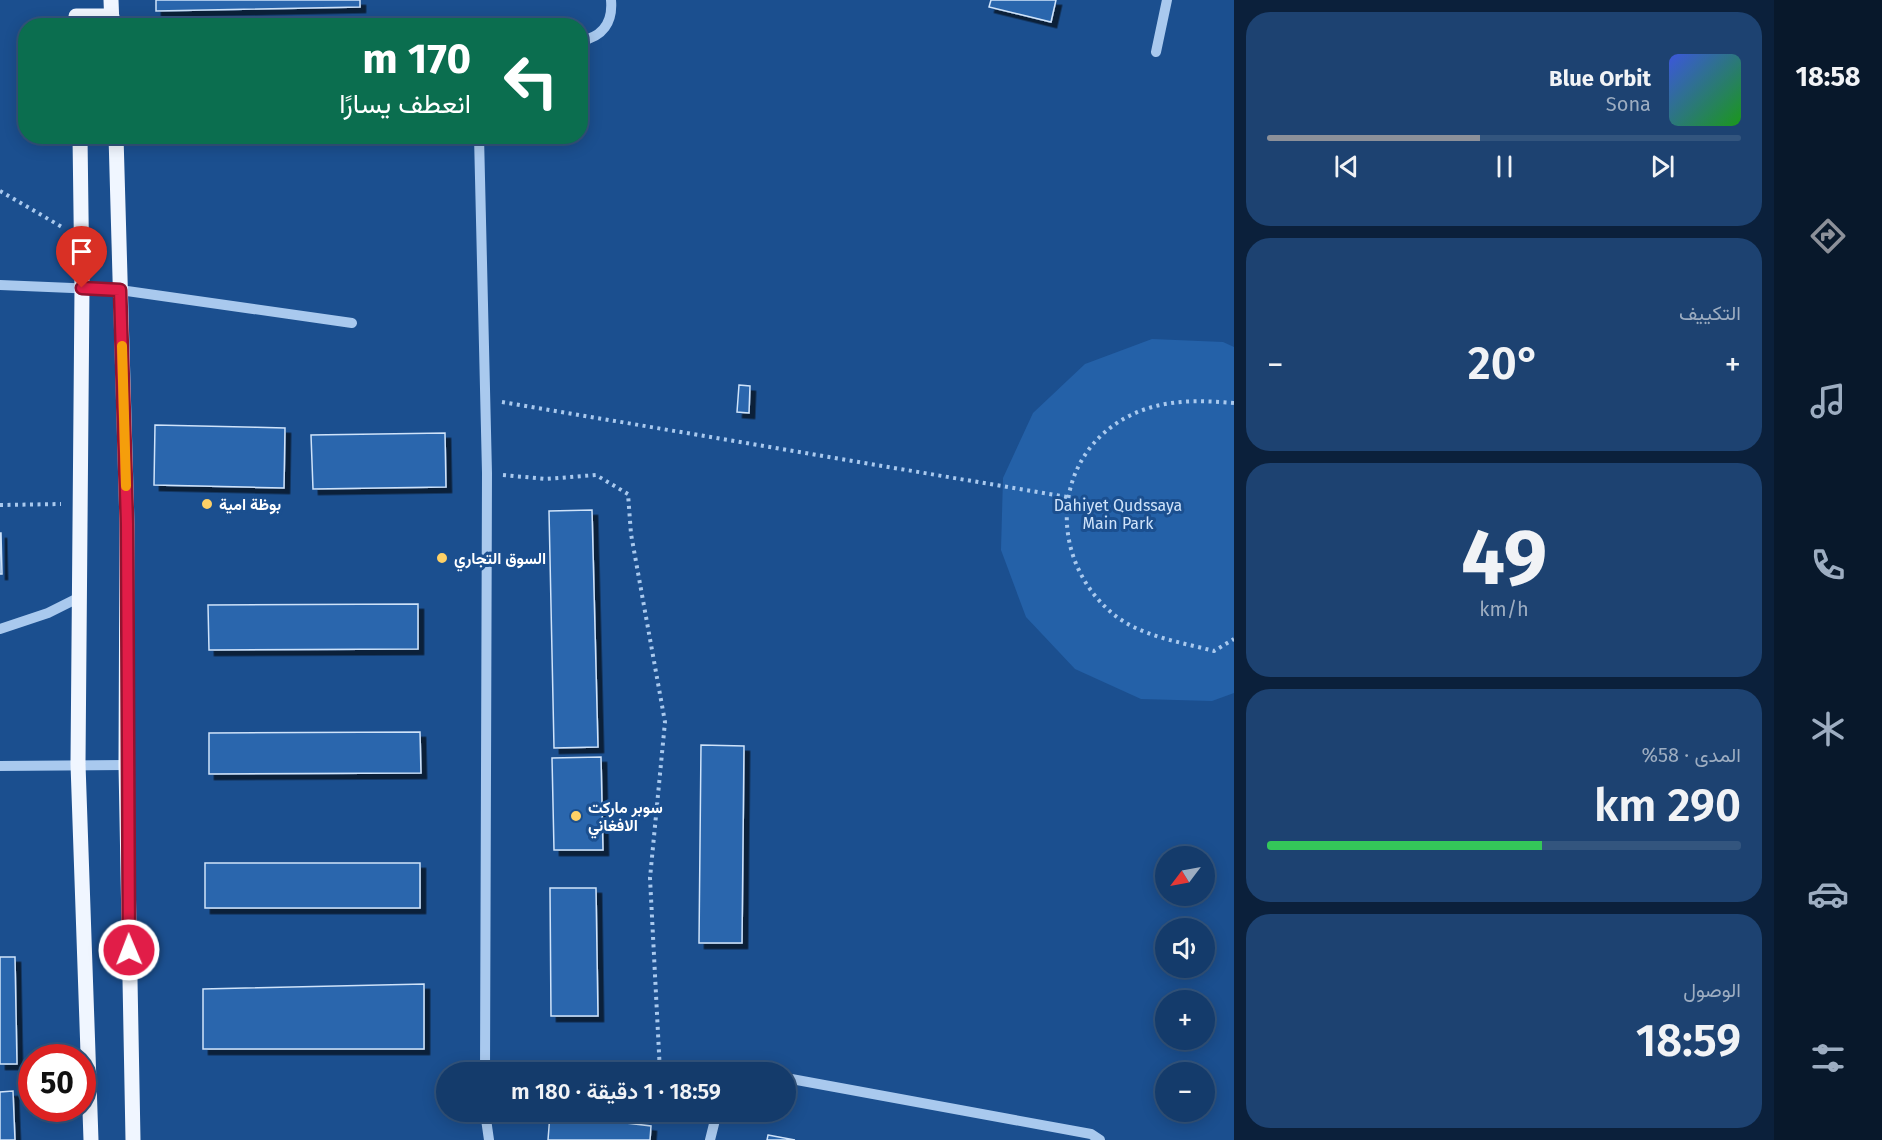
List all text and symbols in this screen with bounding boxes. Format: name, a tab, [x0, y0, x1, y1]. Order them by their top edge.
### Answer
text: 170 m	[362, 34, 471, 84]
icon: left	[492, 42, 570, 120]
text: 18:58	[1795, 61, 1861, 93]
text: Blue Orbit	[1549, 65, 1651, 92]
text: انعطف يسارًا	[339, 88, 471, 120]
text: Sona	[1606, 92, 1651, 116]
icon: previous	[1330, 150, 1363, 183]
icon: pause	[1488, 150, 1521, 183]
icon: next	[1646, 150, 1679, 183]
icon: directions	[1807, 215, 1849, 257]
pin	[56, 226, 107, 288]
icon: arrive	[65, 235, 98, 268]
text: التكييف	[1679, 301, 1741, 325]
text: 20°	[1468, 337, 1540, 391]
text: −	[1267, 345, 1284, 385]
text: +	[1725, 345, 1741, 385]
icon: music	[1807, 380, 1849, 422]
place label: بوظة امية	[219, 495, 281, 515]
park label: Dahiyet Qudssaya Main Park	[1054, 496, 1182, 533]
marker: بوظة امية	[200, 497, 214, 511]
text: 49	[1461, 511, 1547, 605]
icon: phone	[1807, 544, 1849, 586]
place label: السوق التجاري	[454, 549, 546, 572]
marker: السوق التجاري	[435, 551, 449, 565]
text: km/h	[1479, 597, 1529, 621]
icon: climate	[1807, 708, 1849, 750]
text: المدى · 58%	[1641, 743, 1741, 767]
text: 290 km	[1594, 779, 1741, 833]
place label: سوبر ماركت الافغاني	[588, 798, 663, 839]
marker: سوبر ماركت الافغاني	[569, 809, 583, 823]
north arrow	[1155, 846, 1215, 906]
map controls	[1155, 846, 1215, 1122]
icon: car	[1807, 873, 1849, 915]
position arrow	[97, 918, 161, 982]
button: sound	[1155, 918, 1215, 978]
text: الوصول	[1683, 978, 1741, 1002]
button: +	[1155, 990, 1215, 1050]
text: 18:59	[1636, 1014, 1741, 1068]
icon: filters	[1807, 1037, 1849, 1079]
speed limit sign: 50	[18, 1044, 96, 1122]
button: −	[1155, 1062, 1215, 1122]
text: 18:59 · 1 دقيقة · 180 m	[511, 1078, 721, 1105]

